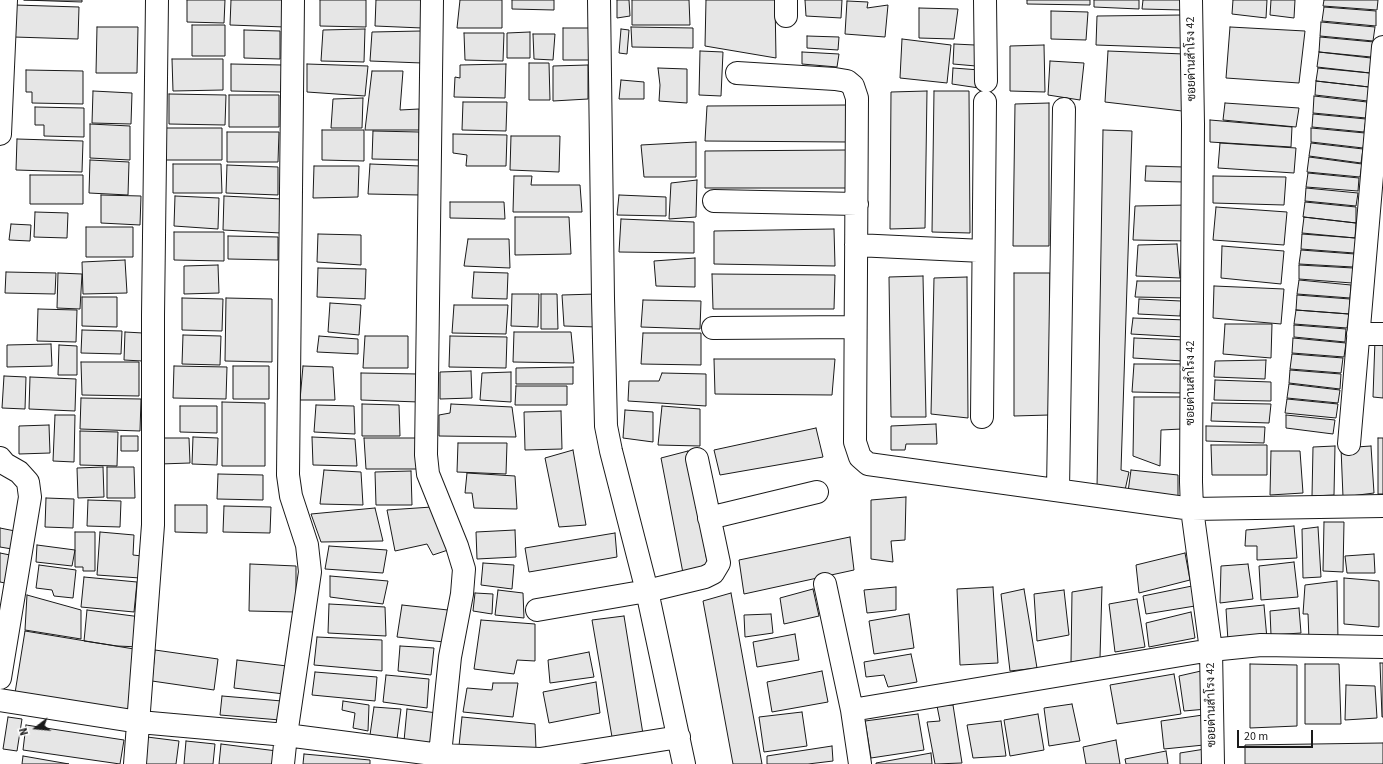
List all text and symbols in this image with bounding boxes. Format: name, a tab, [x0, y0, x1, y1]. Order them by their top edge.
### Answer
street label: ซอยด่านสำโรง 42	[1184, 16, 1200, 102]
street label: ซอยด่านสำโรง 42	[1184, 341, 1198, 425]
street label: ซอยด่านสำโรง 42	[1204, 662, 1220, 748]
north arrow	[16, 708, 56, 748]
scale bar	[1239, 722, 1315, 748]
text: N	[16, 726, 32, 737]
text: 20 m	[1244, 728, 1268, 745]

